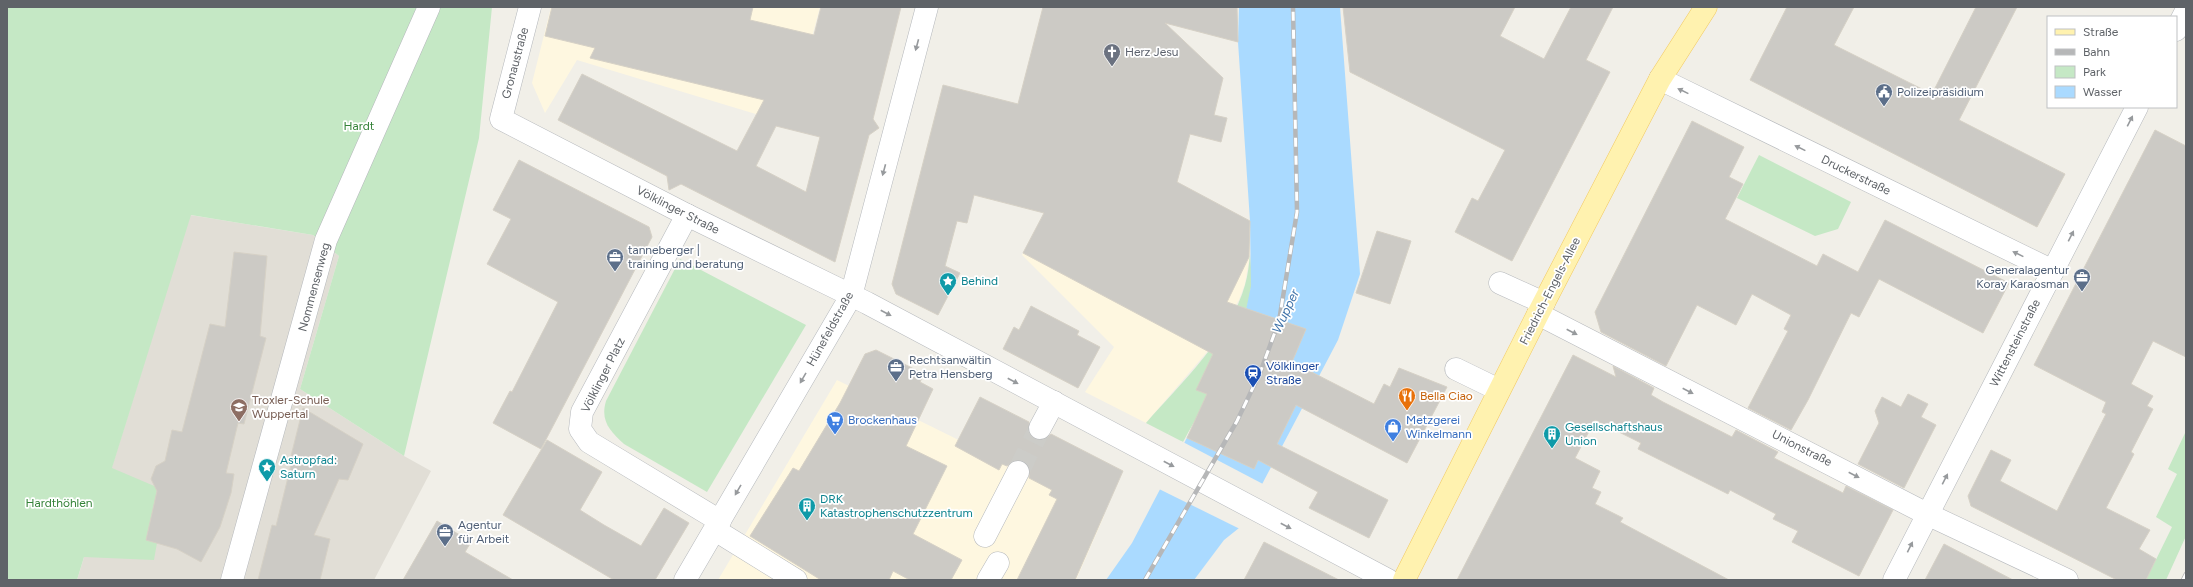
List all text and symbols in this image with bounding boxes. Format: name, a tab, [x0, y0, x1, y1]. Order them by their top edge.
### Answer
legend	[2047, 16, 2177, 108]
street label: Gronaustraße	[499, 25, 531, 100]
text: Straße	[2083, 25, 2119, 39]
one-way arrow	[914, 39, 920, 51]
church icon: Herz Jesu	[1102, 42, 1122, 67]
place label: Herz Jesu	[1125, 45, 1179, 59]
text: Bahn	[2083, 45, 2110, 59]
text: Park	[2083, 65, 2106, 79]
public building icon: Polizeipräsidium	[1874, 82, 1894, 107]
place label: Polizeipräsidium	[1897, 85, 1984, 99]
text: Wasser	[2083, 85, 2122, 99]
one-way arrow	[1678, 88, 1689, 94]
one-way arrow	[2127, 115, 2133, 126]
park label: Hardt	[344, 119, 375, 133]
one-way arrow	[1795, 145, 1806, 151]
street label: Druckerstraße	[1819, 152, 1893, 198]
one-way arrow	[881, 165, 887, 177]
street label: Völklinger Straße	[634, 183, 722, 237]
one-way arrow	[2067, 231, 2074, 242]
street label: Friedrich-Engels-Allee	[1517, 234, 1583, 347]
street label: Nommensenweg	[295, 241, 333, 333]
place label: tanneberger | training und beratung	[628, 243, 744, 271]
office icon: tanneberger | training und beratung	[605, 247, 625, 272]
one-way arrow	[2012, 251, 2023, 257]
place label: Generalagentur Koray Karaosman	[1976, 263, 2069, 291]
office icon: Generalagentur Koray Karaosman	[2072, 267, 2092, 292]
place icon: Behind	[938, 271, 958, 296]
place label: Behind	[961, 274, 998, 288]
water label: Wupper	[1269, 286, 1302, 336]
street label: Hünefeldstraße	[804, 289, 857, 369]
street label: Wittensteinstraße	[1987, 297, 2043, 389]
one-way arrow	[880, 309, 892, 316]
one-way arrow	[1567, 329, 1578, 335]
street label: Völklinger Platz	[578, 335, 628, 415]
place label: Rechtsanwältin Petra Hensberg	[909, 353, 993, 381]
office icon: Rechtsanwältin Petra Hensberg	[886, 357, 906, 382]
place label: Völklinger Straße	[1266, 359, 1319, 387]
station icon: Völklinger Straße	[1243, 363, 1263, 388]
one-way arrow	[800, 372, 807, 384]
one-way arrow	[1007, 377, 1019, 384]
restaurant icon: Bella Ciao	[1397, 386, 1417, 411]
one-way arrow	[1683, 387, 1694, 394]
place label: Bella Ciao	[1420, 389, 1473, 403]
place label: Troxler-Schule Wuppertal	[252, 393, 330, 421]
school or university icon: Troxler-Schule Wuppertal	[229, 397, 249, 422]
supermarket icon: Brockenhaus	[825, 410, 845, 435]
place label: Brockenhaus	[848, 413, 917, 427]
place label: Metzgerei Winkelmann	[1406, 413, 1472, 441]
shop icon: Metzgerei Winkelmann	[1383, 417, 1403, 442]
place label: Gesellschaftshaus Union	[1565, 420, 1663, 448]
building icon: Gesellschaftshaus Union	[1542, 424, 1562, 449]
street label: Unionstraße	[1770, 427, 1835, 469]
place label: Astropfad: Saturn	[280, 453, 337, 481]
place icon: Astropfad: Saturn	[257, 457, 277, 482]
one-way arrow	[1163, 461, 1175, 467]
one-way arrow	[1848, 472, 1860, 478]
one-way arrow	[1941, 473, 1948, 485]
one-way arrow	[735, 484, 742, 496]
place label: DRK Katastrophenschutzzentrum	[820, 492, 973, 520]
park label: Hardthöhlen	[26, 496, 93, 510]
building icon: DRK Katastrophenschutzzentrum	[797, 496, 817, 521]
place label: Agentur für Arbeit	[458, 518, 510, 546]
office icon: Agentur für Arbeit	[435, 522, 455, 547]
one-way arrow	[1280, 523, 1292, 529]
one-way arrow	[1907, 541, 1913, 553]

